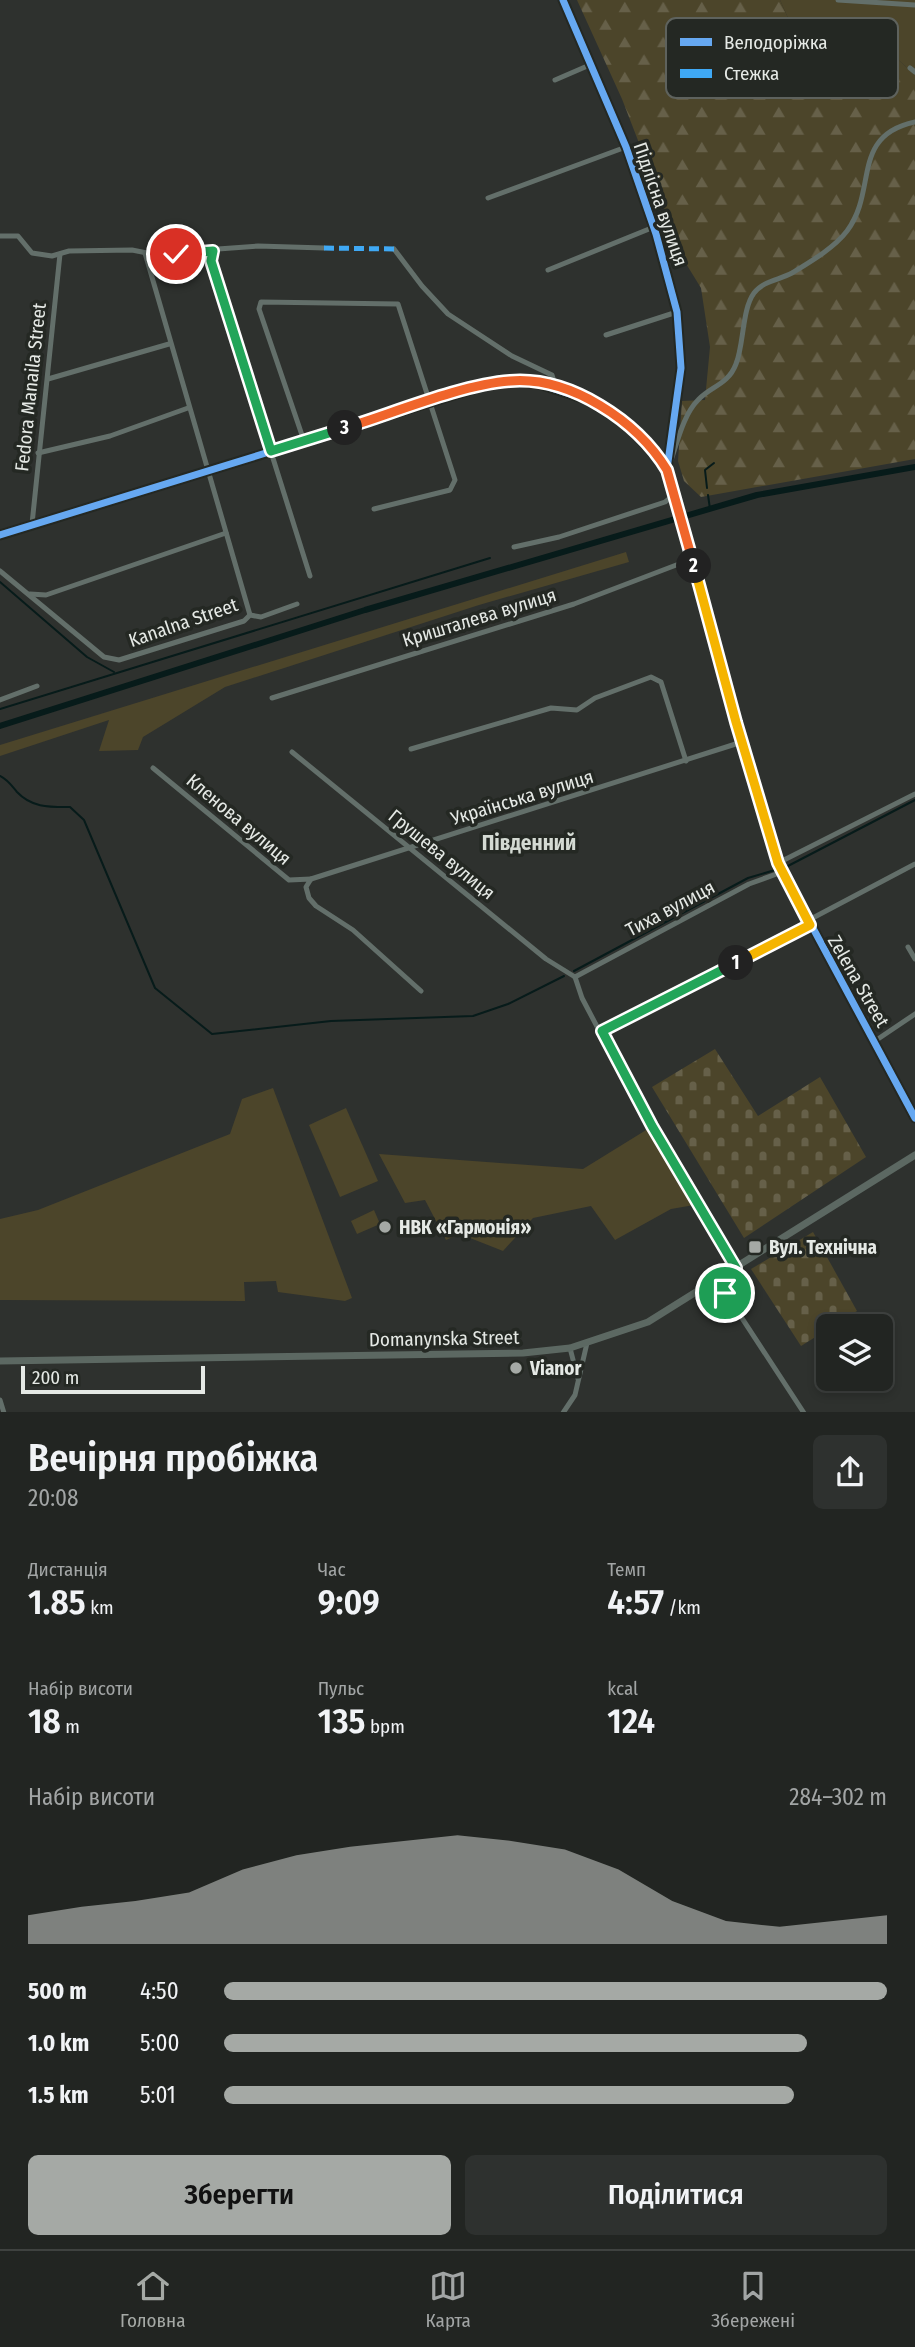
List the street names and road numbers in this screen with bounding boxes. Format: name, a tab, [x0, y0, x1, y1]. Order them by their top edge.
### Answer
street label: Підлісна вулиця	[629, 139, 692, 269]
street label: Fedora Manaila Street	[10, 301, 51, 472]
street label: Кришталева вулиця	[399, 583, 559, 652]
street label: Kanalna Street	[126, 593, 241, 652]
street label: Українська вулиця	[447, 765, 596, 830]
street label: Кленова вулиця	[182, 769, 296, 870]
street label: Грушева вулиця	[384, 804, 500, 904]
street label: Тиха вулиця	[622, 875, 719, 941]
street label: Zelena Street	[823, 931, 895, 1032]
street label: Domanynska Street	[369, 1326, 520, 1351]

